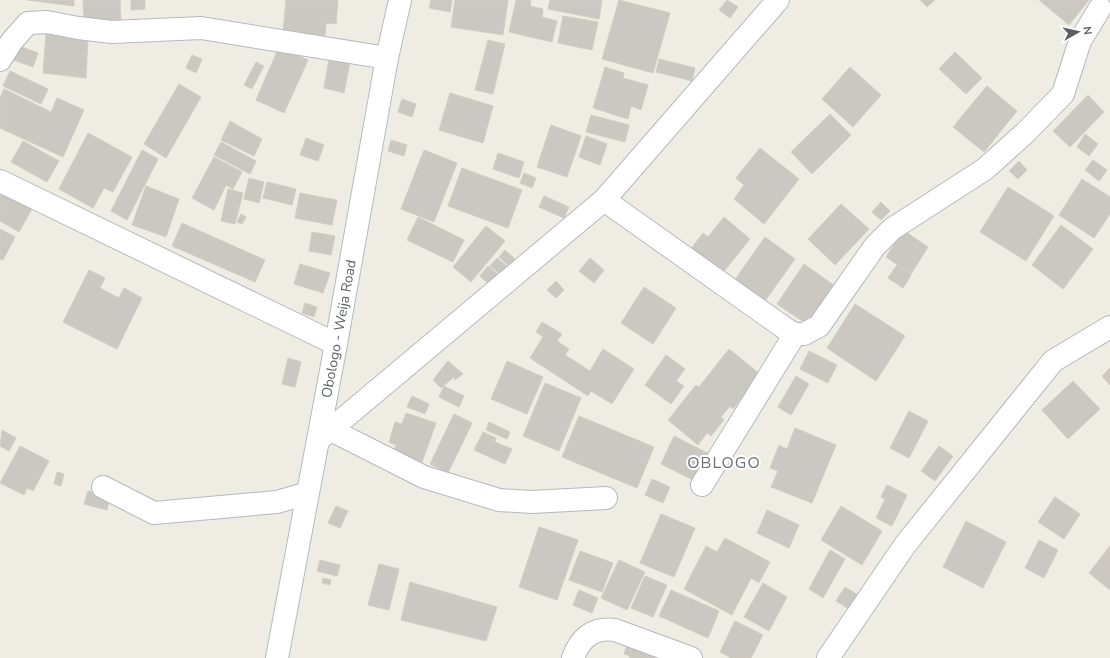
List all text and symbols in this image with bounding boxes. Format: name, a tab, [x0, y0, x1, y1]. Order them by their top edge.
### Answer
north arrow	[1058, 12, 1098, 52]
text: N	[1079, 26, 1095, 36]
street label: Obologo - Weija Road	[317, 258, 360, 399]
district label: OBLOGO	[687, 452, 761, 474]

